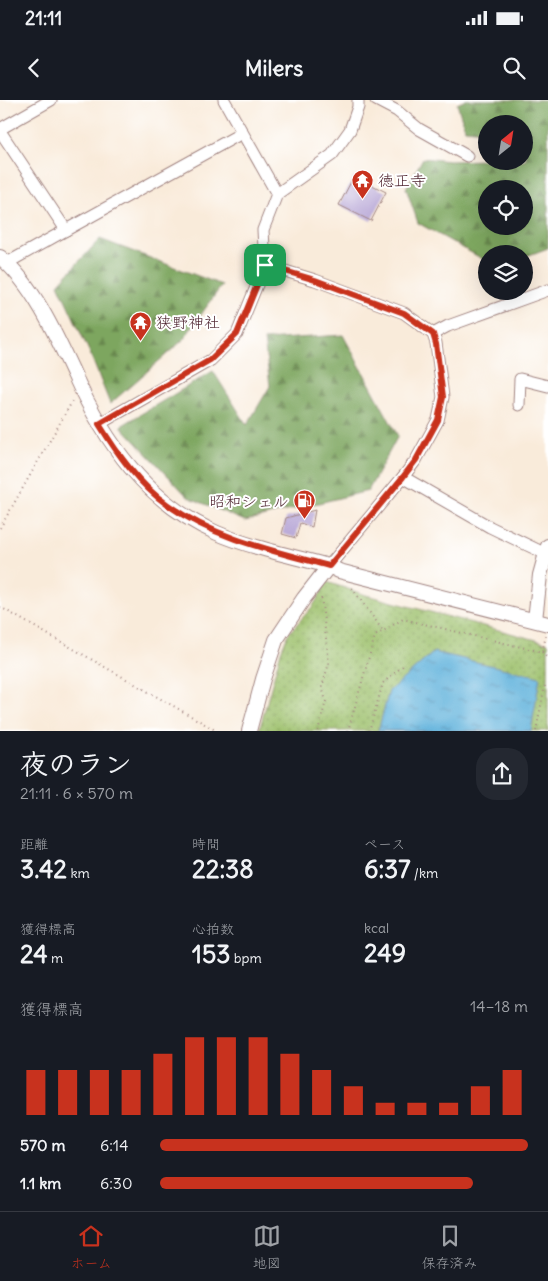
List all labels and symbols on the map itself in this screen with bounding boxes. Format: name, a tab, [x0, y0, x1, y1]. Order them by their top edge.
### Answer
north arrow	[478, 115, 532, 170]
temple icon: 徳正寺	[350, 168, 374, 199]
place label: 徳正寺	[378, 170, 426, 190]
pin	[244, 244, 286, 286]
temple icon: 狭野神社	[128, 310, 152, 341]
place label: 狭野神社	[156, 312, 220, 332]
fuel station icon: 昭和シェル	[293, 489, 317, 520]
place label: 昭和シェル	[209, 491, 289, 511]

